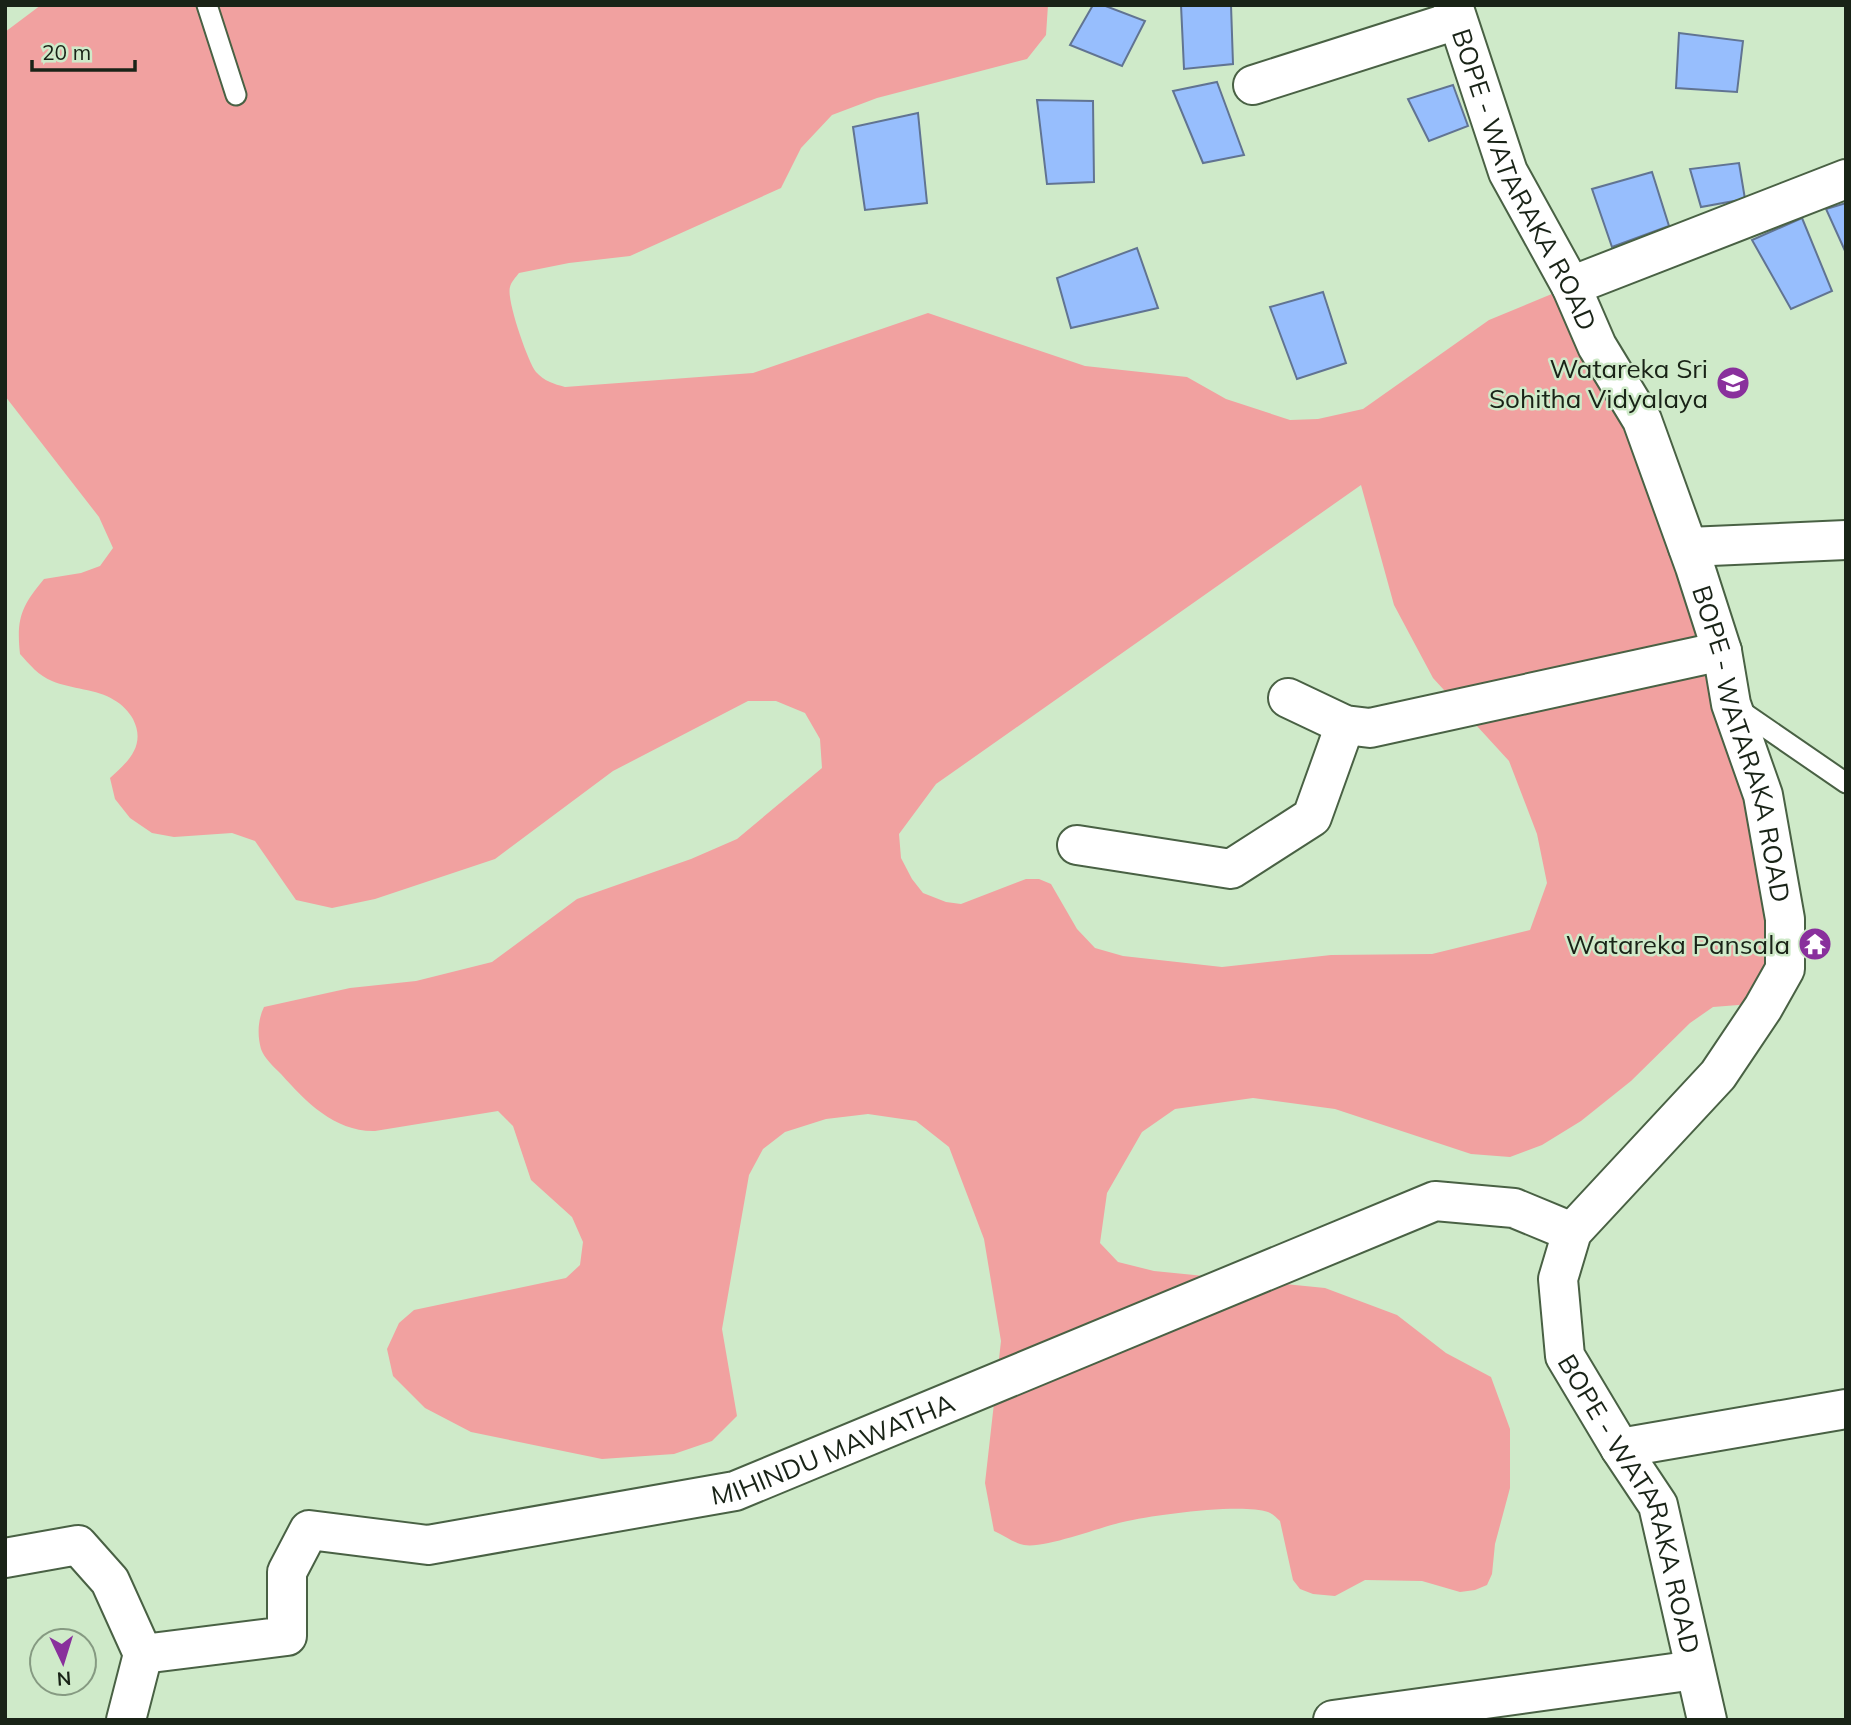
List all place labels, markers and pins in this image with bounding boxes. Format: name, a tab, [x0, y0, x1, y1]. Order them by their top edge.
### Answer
place label: Watareka Sri Sohitha Vidyalaya	[1489, 352, 1708, 415]
school or university icon: Watareka Sri Sohitha Vidyalaya	[1714, 364, 1752, 402]
temple icon: Watareka Pansala	[1796, 925, 1834, 963]
place label: Watareka Pansala	[1566, 928, 1790, 961]

